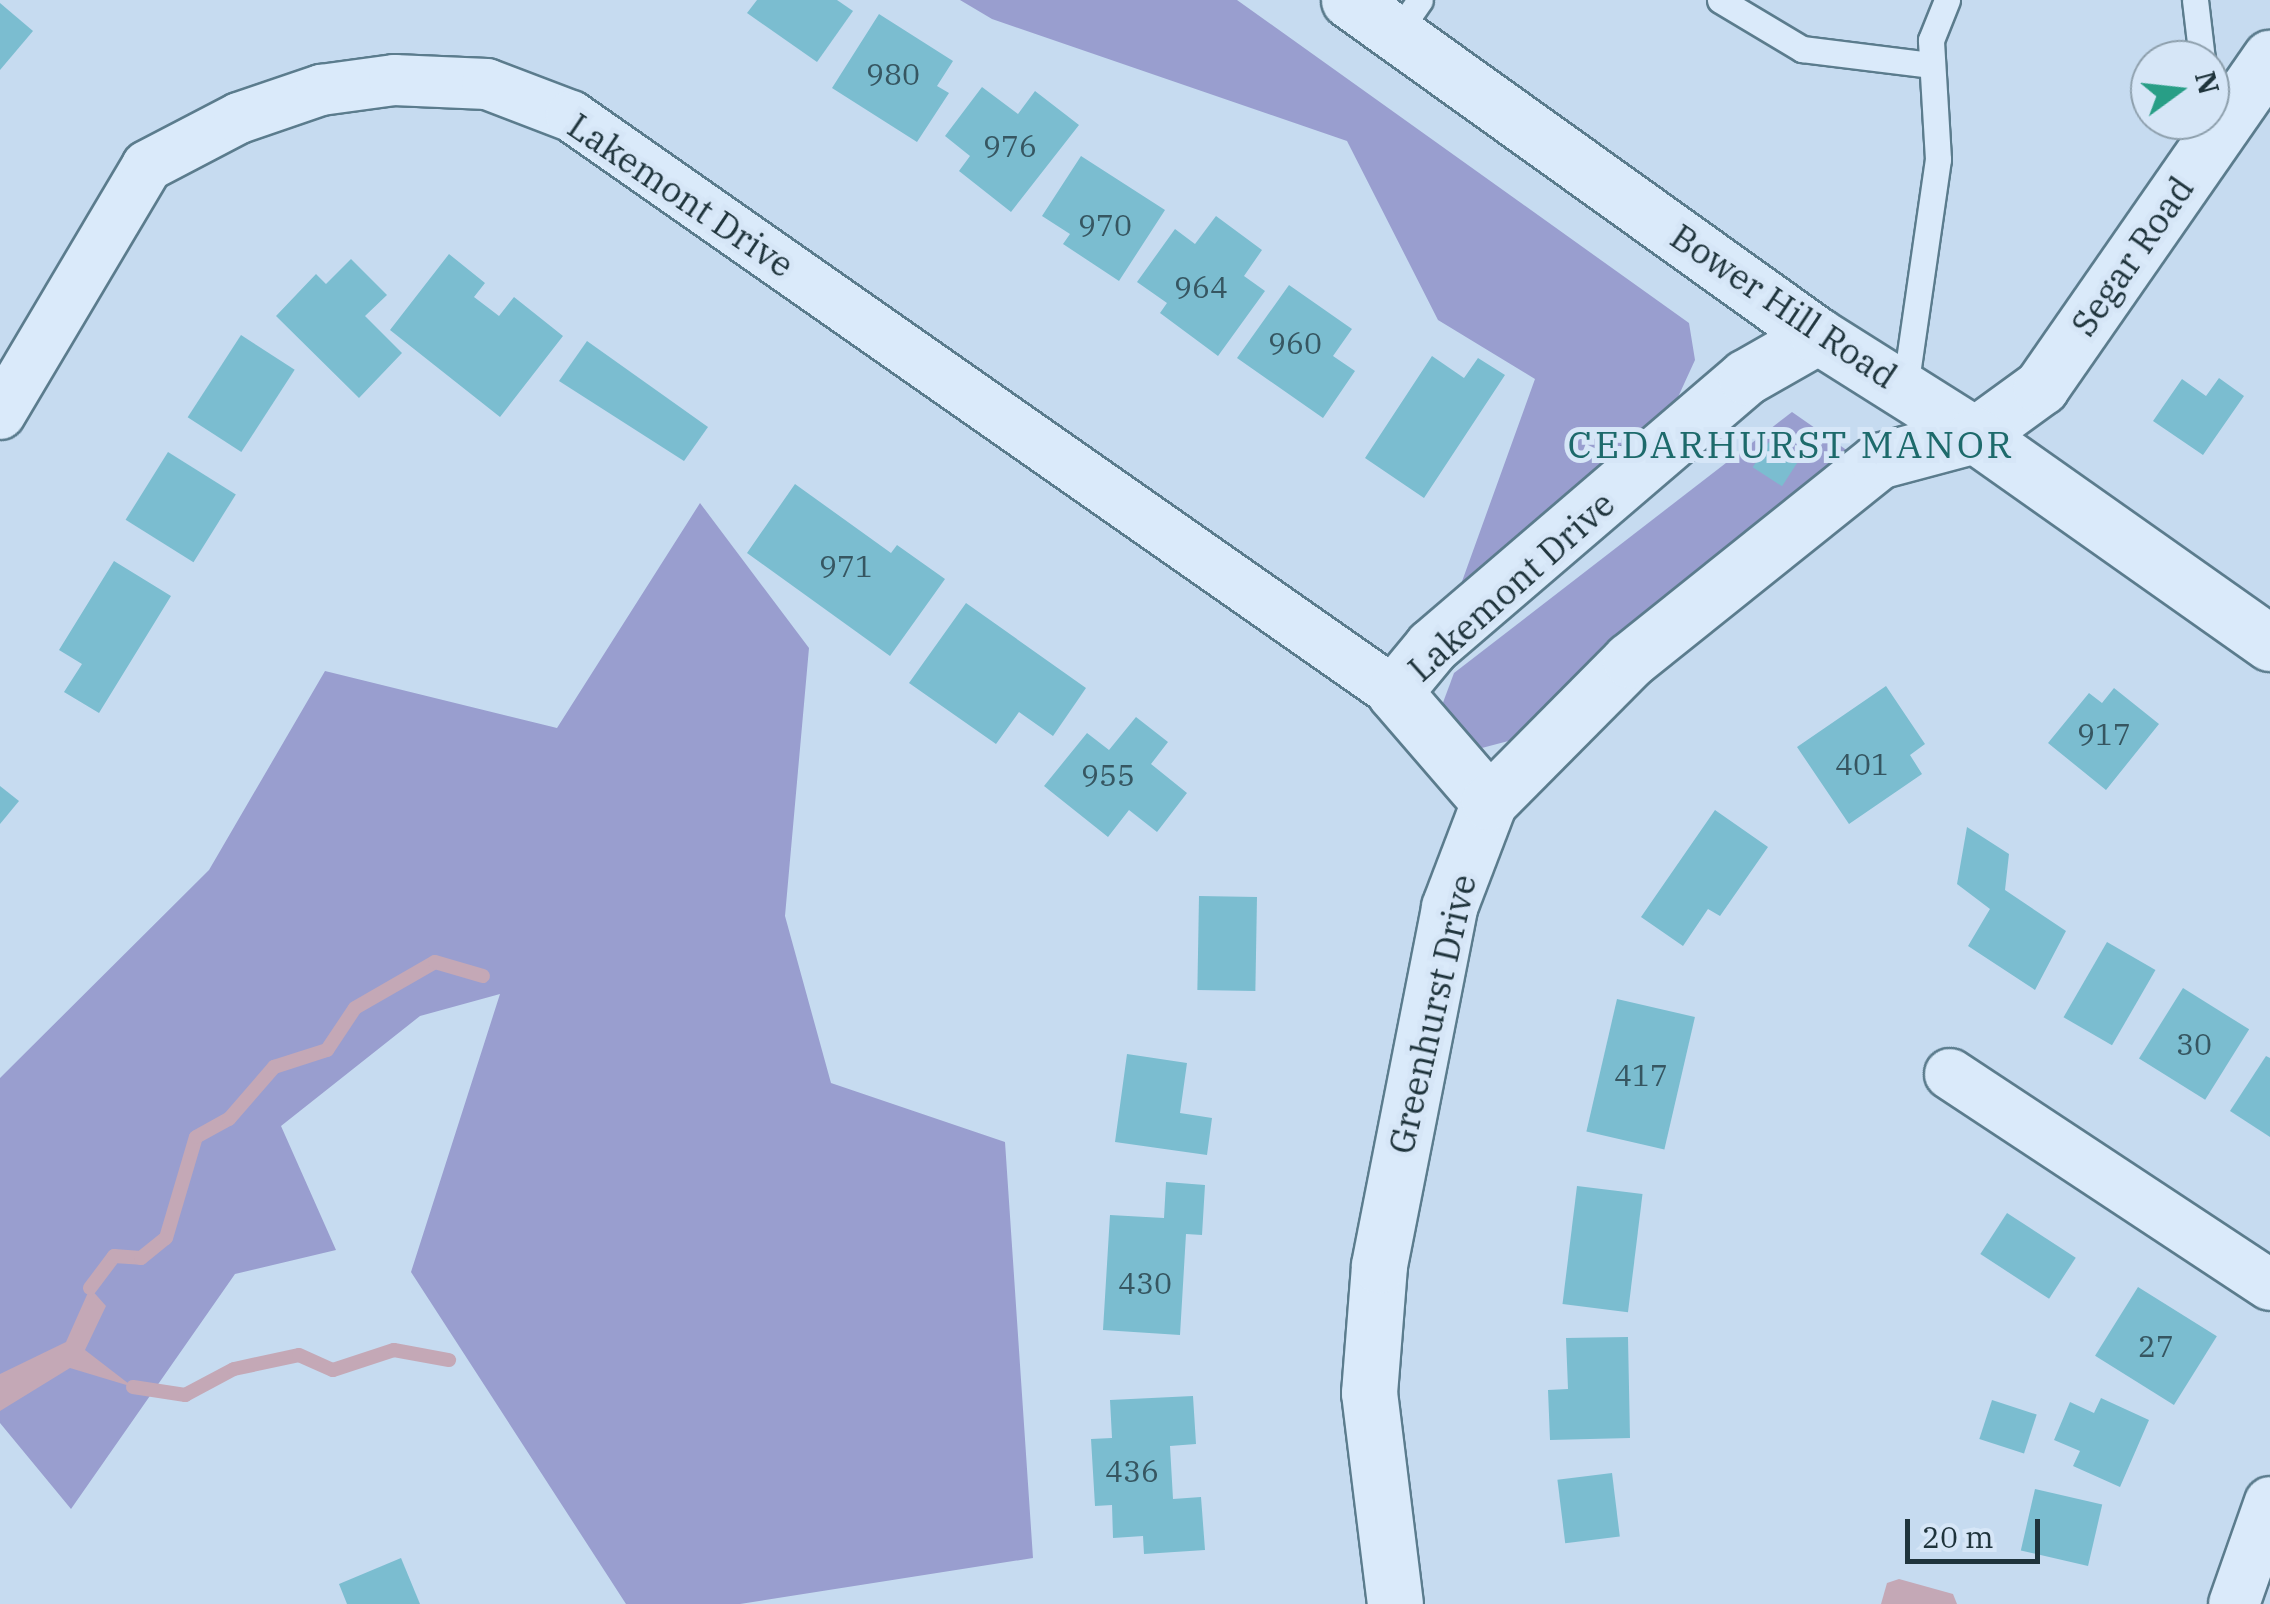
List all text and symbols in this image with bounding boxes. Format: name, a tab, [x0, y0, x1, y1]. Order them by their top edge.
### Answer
north arrow	[2130, 40, 2230, 140]
house number: 980	[866, 56, 920, 92]
text: N	[2187, 67, 2228, 98]
street label: Lakemont Drive	[560, 104, 802, 286]
house number: 976	[983, 128, 1037, 164]
street label: Segar Road	[2062, 168, 2202, 344]
house number: 970	[1078, 207, 1132, 243]
street label: Bower Hill Road	[1663, 215, 1905, 397]
house number: 964	[1174, 269, 1228, 305]
house number: 960	[1268, 325, 1322, 361]
district label: CEDARHURST MANOR	[1568, 421, 2014, 467]
street label: Lakemont Drive	[1399, 482, 1623, 690]
house number: 971	[819, 548, 873, 584]
house number: 917	[2077, 716, 2131, 752]
house number: 401	[1835, 746, 1889, 782]
house number: 955	[1081, 757, 1135, 793]
street label: Greenhurst Drive	[1379, 870, 1485, 1158]
house number: 30	[2176, 1026, 2212, 1062]
house number: 417	[1614, 1057, 1668, 1093]
house number: 430	[1118, 1265, 1172, 1301]
house number: 27	[2138, 1328, 2174, 1364]
house number: 436	[1105, 1453, 1159, 1489]
scale bar	[1910, 1499, 2045, 1561]
text: 20 m	[1922, 1517, 1994, 1556]

